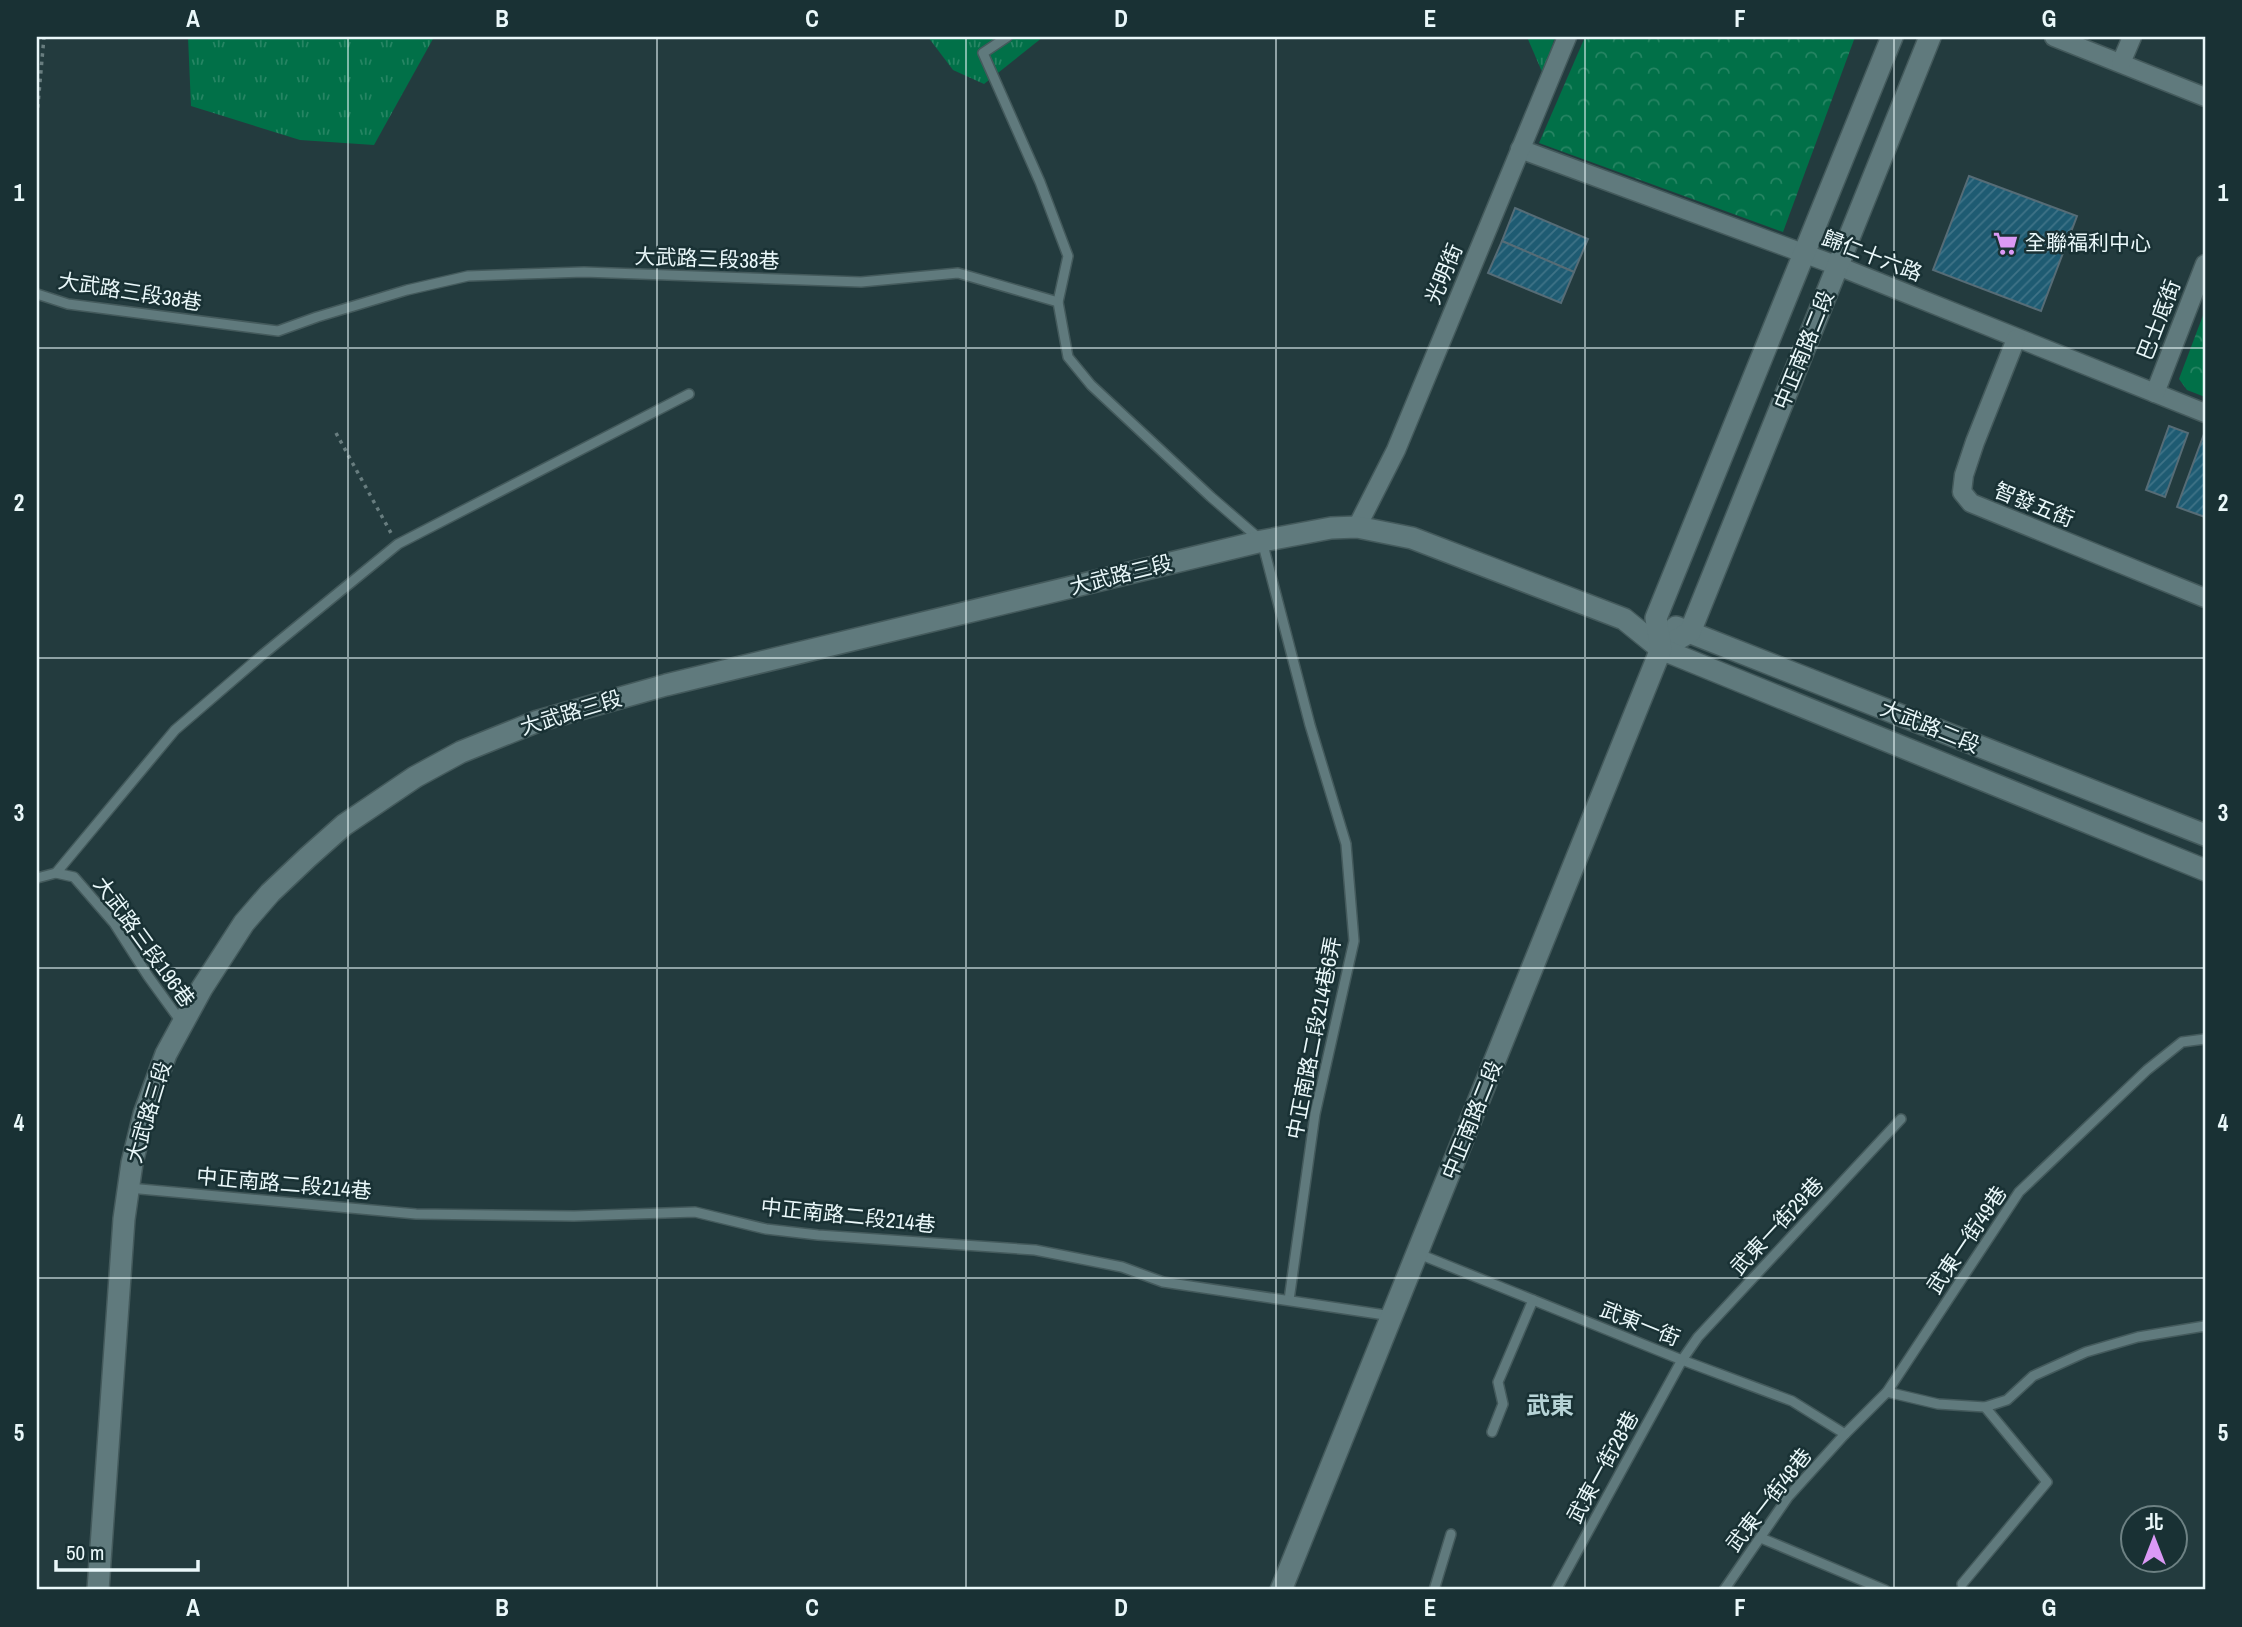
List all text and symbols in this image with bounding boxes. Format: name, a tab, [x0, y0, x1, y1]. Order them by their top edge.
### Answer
text: A	[186, 3, 200, 34]
text: B	[495, 3, 509, 34]
text: C	[805, 3, 819, 34]
text: D	[1114, 3, 1128, 34]
text: E	[1424, 3, 1436, 34]
text: F	[1734, 3, 1746, 34]
text: G	[2042, 3, 2056, 34]
text: 1	[14, 177, 25, 208]
text: 1	[2218, 177, 2229, 208]
street label: 歸仁十六路	[1818, 223, 1926, 288]
place label: 全聯福利中心	[2025, 228, 2151, 257]
supermarket icon: 全聯福利中心	[1991, 229, 2019, 257]
street label: 光明街	[1418, 239, 1469, 308]
street label: 大武路三段38巷	[634, 241, 780, 276]
street label: 大武路三段38巷	[56, 266, 204, 317]
street label: 巴士底街	[2130, 275, 2187, 364]
street label: 中正南路二段	[1766, 286, 1841, 414]
street label: 智發五街	[1990, 475, 2079, 534]
text: 2	[14, 487, 24, 518]
text: 2	[2218, 487, 2228, 518]
street label: 大武路三段	[1066, 548, 1175, 601]
street label: 大武路三段	[516, 683, 625, 742]
street label: 大武路二段	[1876, 693, 1984, 760]
text: 3	[14, 797, 24, 828]
text: 3	[2218, 797, 2228, 828]
street label: 大武路三段196巷	[87, 871, 202, 1013]
street label: 中正南路二段214巷6弄	[1280, 934, 1347, 1142]
street label: 中正南路二段	[1434, 1056, 1509, 1184]
street label: 大武路三段	[119, 1057, 178, 1166]
text: 4	[14, 1107, 25, 1138]
text: 4	[2218, 1107, 2229, 1138]
street label: 中正南路二段214巷	[195, 1161, 373, 1206]
street label: 武東一街29巷	[1724, 1170, 1830, 1281]
street label: 武東一街49巷	[1920, 1180, 2013, 1299]
street label: 中正南路二段214巷	[759, 1192, 937, 1239]
street label: 武東一街	[1596, 1294, 1685, 1353]
district label: 武東	[1526, 1389, 1574, 1421]
street label: 武東一街28巷	[1560, 1405, 1645, 1528]
text: 5	[14, 1417, 24, 1448]
text: 5	[2218, 1417, 2228, 1448]
street label: 武東一街48巷	[1719, 1442, 1818, 1558]
north arrow	[2120, 1504, 2190, 1574]
text: 北	[2144, 1509, 2164, 1535]
scale bar	[56, 1529, 198, 1573]
text: 50 m	[66, 1538, 104, 1567]
text: A	[186, 1592, 200, 1623]
text: B	[495, 1592, 509, 1623]
text: C	[805, 1592, 819, 1623]
text: D	[1114, 1592, 1128, 1623]
text: E	[1424, 1592, 1436, 1623]
text: F	[1734, 1592, 1746, 1623]
text: G	[2042, 1592, 2056, 1623]

